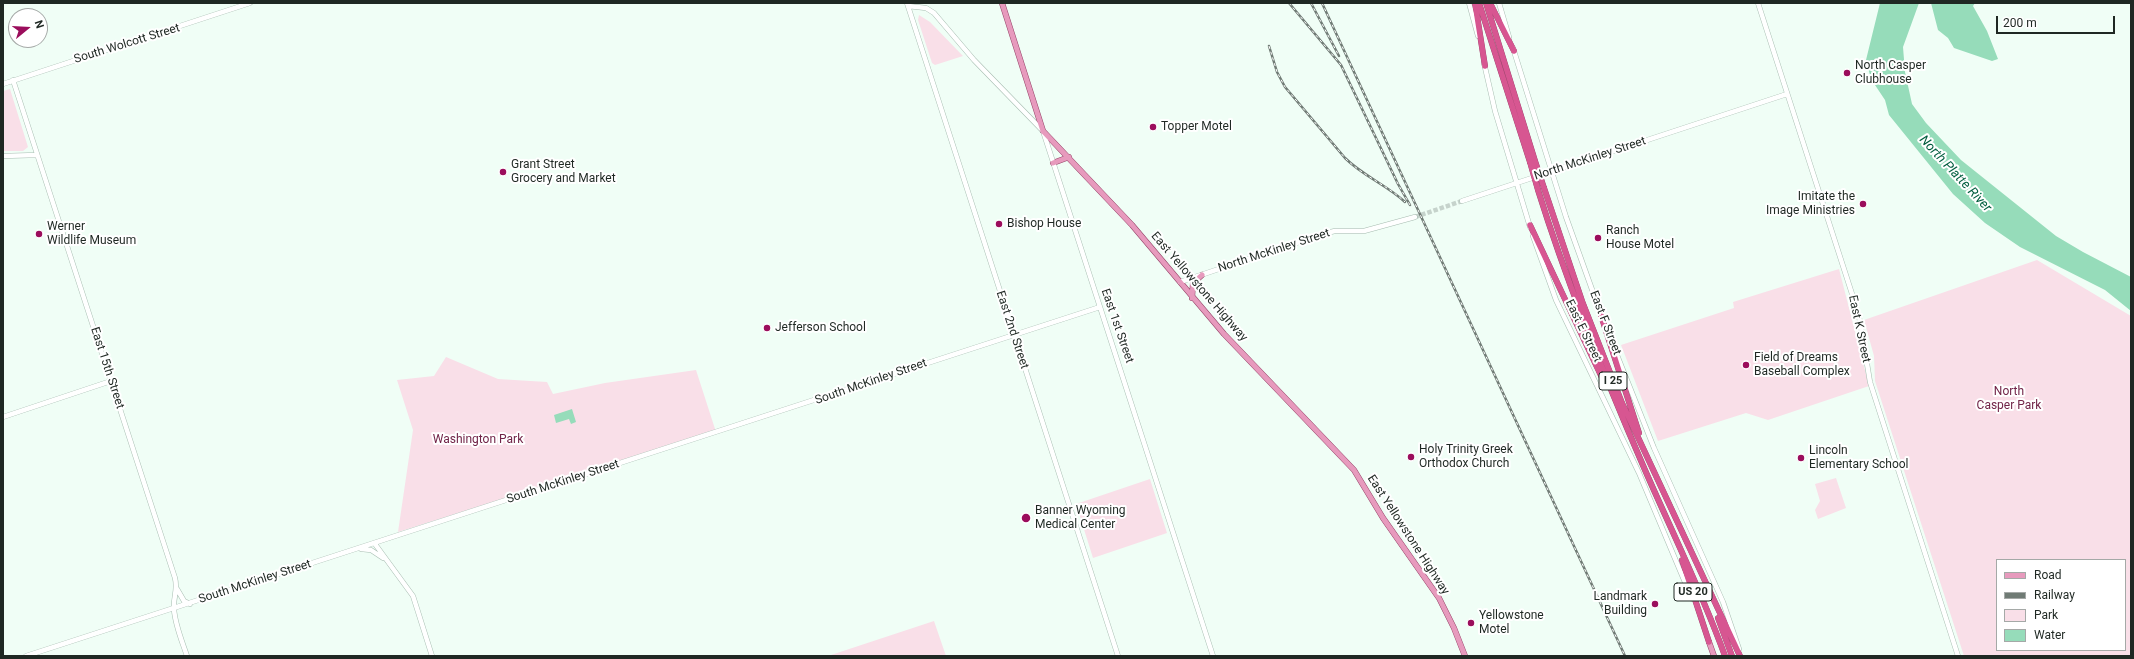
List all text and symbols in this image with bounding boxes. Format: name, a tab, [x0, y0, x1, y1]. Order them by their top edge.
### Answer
north arrow	[8, 8, 48, 48]
scale bar	[1998, 8, 2117, 34]
text: 200 m	[2003, 16, 2037, 30]
text: N	[32, 19, 46, 30]
street label: South Wolcott Street	[72, 21, 182, 67]
place label: North Casper Clubhouse	[1855, 59, 1926, 87]
marker: North Casper Clubhouse	[1842, 68, 1852, 78]
place label: Topper Motel	[1161, 120, 1232, 134]
marker: Topper Motel	[1148, 122, 1158, 132]
water label: North Platte River	[1916, 133, 1994, 215]
street label: North McKinley Street	[1532, 134, 1648, 184]
place label: Grant Street Grocery and Market	[511, 158, 616, 186]
marker: Grant Street Grocery and Market	[498, 167, 508, 177]
place label: Imitate the Image Ministries	[1766, 190, 1855, 218]
marker: Imitate the Image Ministries	[1858, 199, 1868, 209]
place label: Bishop House	[1007, 217, 1081, 231]
marker: Bishop House	[994, 219, 1004, 229]
place label: Werner Wildlife Museum	[47, 220, 136, 248]
place label: Ranch House Motel	[1606, 224, 1674, 252]
street label: North McKinley Street	[1216, 226, 1332, 276]
marker: Werner Wildlife Museum	[34, 229, 44, 239]
street label: East Yellowstone Highway	[1148, 229, 1250, 345]
marker: Ranch House Motel	[1593, 233, 1603, 243]
street label: East 1st Street	[1098, 287, 1136, 365]
street label: East 2nd Street	[993, 289, 1031, 371]
street label: East F Street	[1586, 289, 1624, 357]
street label: East K Street	[1845, 294, 1873, 364]
street label: East E Street	[1562, 297, 1604, 365]
place label: Jefferson School	[775, 321, 866, 335]
marker: Jefferson School	[762, 323, 772, 333]
street label: East 15th Street	[87, 325, 127, 411]
place label: Field of Dreams Baseball Complex	[1754, 351, 1850, 379]
street label: South McKinley Street	[813, 356, 929, 408]
marker: Field of Dreams Baseball Complex	[1741, 360, 1751, 370]
road number: I 25	[1599, 372, 1627, 390]
park label: North Casper Park	[1977, 385, 2041, 413]
park label: Washington Park	[433, 433, 523, 447]
place label: Holy Trinity Greek Orthodox Church	[1419, 443, 1513, 471]
place label: Lincoln Elementary School	[1809, 444, 1909, 472]
marker: Holy Trinity Greek Orthodox Church	[1406, 452, 1416, 462]
marker: Lincoln Elementary School	[1796, 453, 1806, 463]
street label: South McKinley Street	[505, 457, 621, 507]
street label: East Yellowstone Highway	[1364, 472, 1452, 598]
place label: Banner Wyoming Medical Center	[1035, 504, 1126, 532]
marker: Banner Wyoming Medical Center	[1020, 512, 1032, 524]
street label: South McKinley Street	[197, 557, 313, 607]
legend	[1996, 559, 2126, 651]
text: Road	[2034, 568, 2062, 582]
road number: US 20	[1674, 583, 1712, 601]
text: Railway	[2034, 588, 2075, 602]
place label: Landmark Building	[1593, 590, 1647, 618]
marker: Landmark Building	[1650, 599, 1660, 609]
text: Park	[2034, 608, 2058, 622]
place label: Yellowstone Motel	[1479, 609, 1544, 637]
marker: Yellowstone Motel	[1466, 618, 1476, 628]
text: Water	[2034, 628, 2065, 642]

